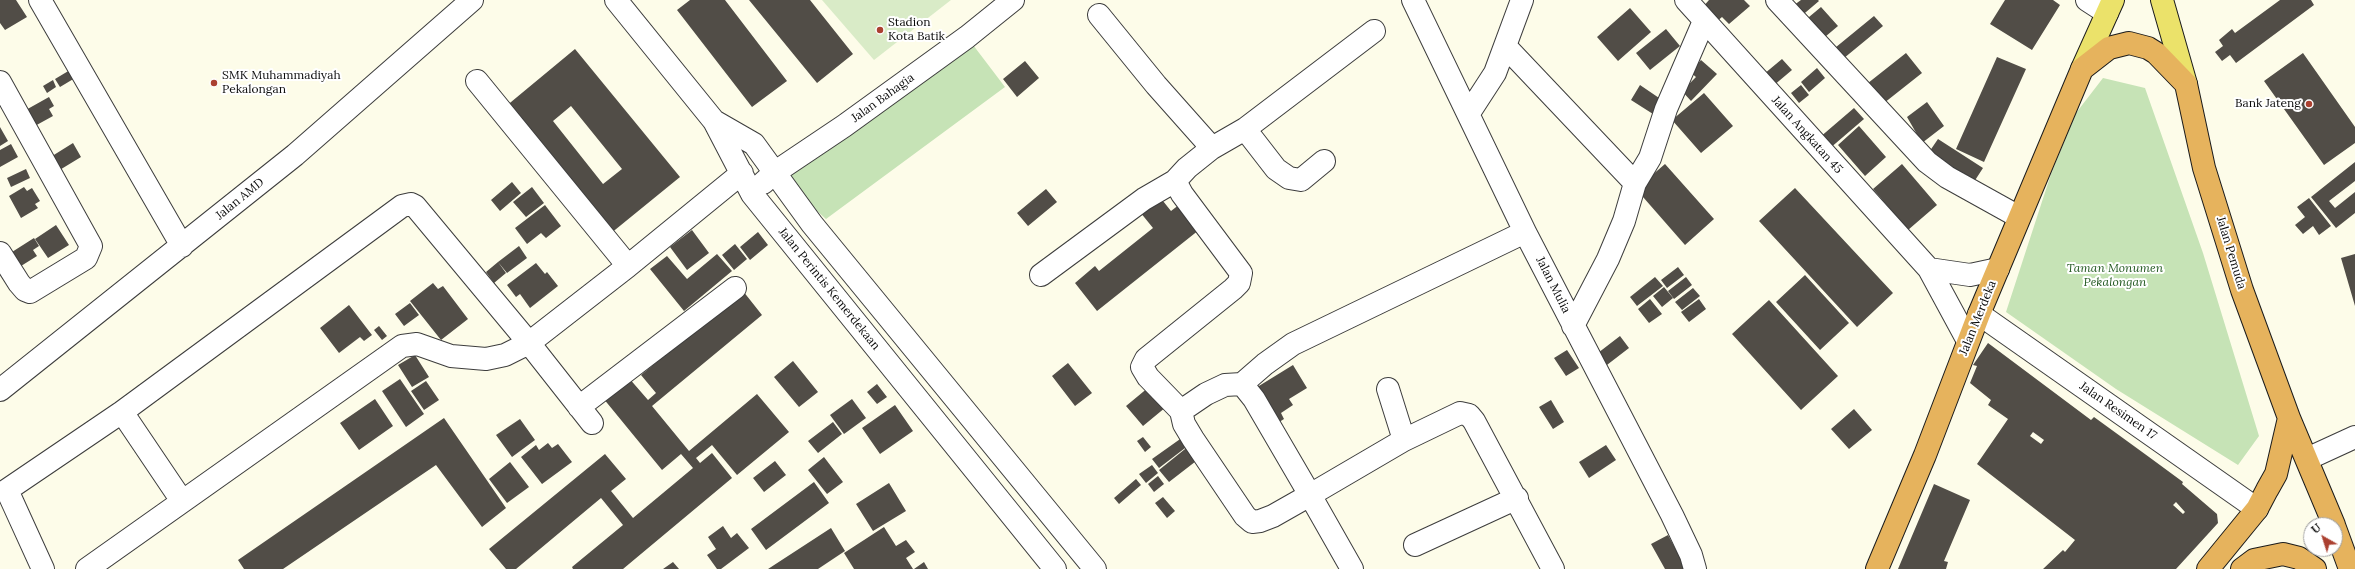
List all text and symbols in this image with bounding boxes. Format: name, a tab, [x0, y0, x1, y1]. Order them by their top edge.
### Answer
place label: Stadion Kota Batik	[888, 16, 945, 44]
marker: Stadion Kota Batik	[875, 25, 885, 35]
place label: SMK Muhammadiyah Pekalongan	[222, 69, 341, 97]
street label: Jalan Bahagia	[849, 70, 917, 126]
marker: SMK Muhammadiyah Pekalongan	[209, 78, 219, 88]
street label: Jalan Angkatan 45	[1769, 93, 1845, 177]
place label: Bank Jateng	[2235, 97, 2301, 111]
marker: Bank Jateng	[2304, 99, 2314, 109]
street label: Jalan AMD	[213, 175, 267, 223]
street label: Jalan Pemuda	[2213, 215, 2249, 291]
street label: Jalan Perintis Kemerdekaan	[775, 225, 883, 353]
street label: Jalan Mulia	[1533, 254, 1573, 316]
park label: Taman Monumen Pekalongan	[2067, 262, 2163, 290]
street label: Jalan Merdeka	[1956, 279, 2000, 357]
street label: Jalan Resimen 17	[2077, 379, 2159, 443]
north arrow	[2303, 517, 2343, 557]
text: U	[2308, 520, 2324, 537]

